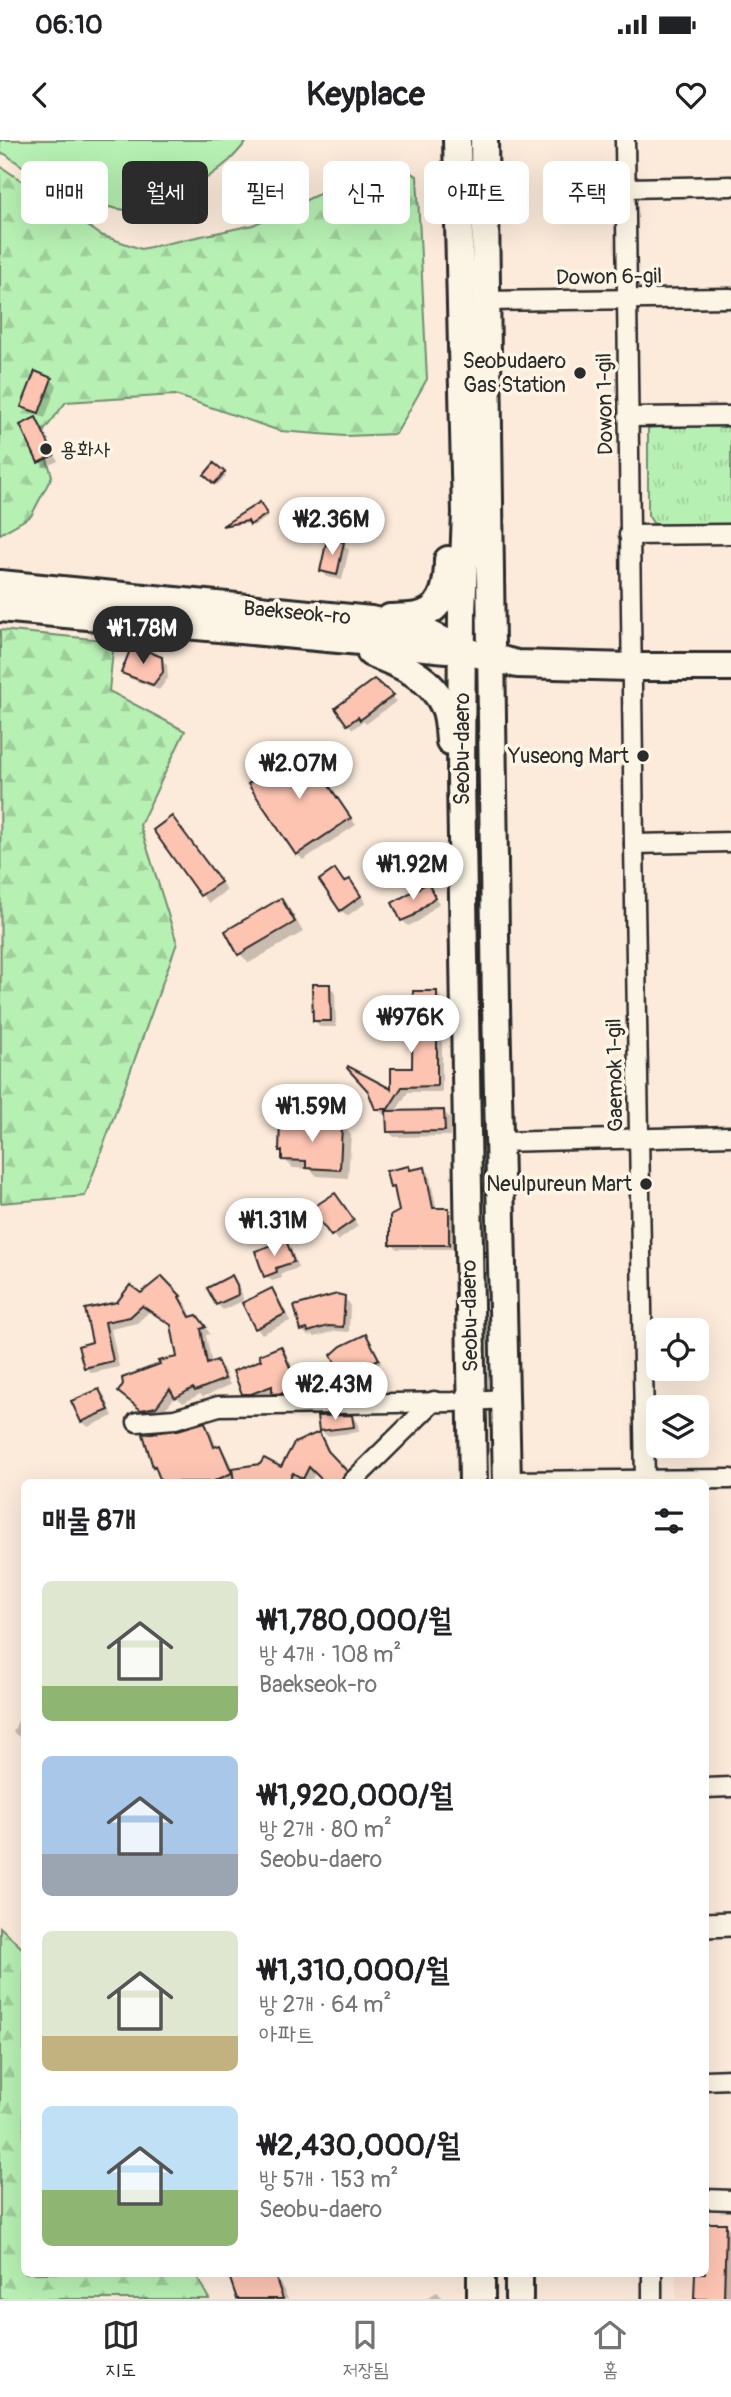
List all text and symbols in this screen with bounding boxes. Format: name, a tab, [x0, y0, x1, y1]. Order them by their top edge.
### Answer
text: 06:10	[35, 9, 103, 41]
text: Keyplace	[306, 75, 425, 115]
icon: back	[21, 76, 59, 114]
icon: heart	[672, 76, 710, 114]
chip: 매매	[21, 161, 108, 224]
chip: 월세	[122, 161, 208, 224]
chip: 필터	[222, 161, 309, 224]
chip: 신규	[323, 161, 410, 224]
chip: 아파트	[424, 161, 529, 224]
chip: 주택	[543, 161, 630, 224]
street label: Dowon 6-gil	[556, 263, 662, 291]
place label: Seobudaero Gas Station	[462, 348, 566, 399]
street label: Dowon 1-gil	[591, 353, 619, 455]
marker: Seobudaero Gas Station	[572, 365, 588, 381]
place label: 용화사	[60, 436, 111, 463]
marker: 용화사	[38, 441, 54, 457]
pin: ₩2.36M	[275, 498, 389, 557]
text: ₩2.36M	[295, 505, 369, 534]
street label: Baekseok-ro	[242, 595, 352, 631]
pin: ₩1.78M	[86, 606, 200, 666]
text: ₩1.78M	[109, 614, 177, 643]
street label: Seobu-daero	[449, 693, 476, 805]
pin: ₩2.07M	[242, 742, 356, 801]
place label: Yuseong Mart	[507, 743, 630, 770]
marker: Yuseong Mart	[635, 748, 651, 764]
text: ₩2.07M	[261, 749, 337, 778]
pin: ₩1.92M	[356, 842, 470, 902]
text: ₩1.92M	[378, 850, 448, 879]
pin: ₩976K	[362, 996, 460, 1055]
text: ₩976K	[378, 1003, 444, 1032]
street label: Gaemok 1-gil	[601, 1018, 629, 1132]
pin: ₩1.59M	[255, 1084, 369, 1144]
text: ₩1.59M	[278, 1092, 346, 1121]
place label: Neulpureun Mart	[486, 1171, 633, 1198]
marker: Neulpureun Mart	[638, 1176, 654, 1192]
pin: ₩1.31M	[217, 1198, 331, 1258]
text: ₩1.31M	[241, 1206, 307, 1235]
street label: Seobu-daero	[456, 1260, 484, 1372]
map controls	[646, 1318, 709, 1458]
button: locate	[646, 1318, 709, 1381]
pin: ₩2.43M	[278, 1362, 392, 1422]
text: ₩2.43M	[298, 1370, 372, 1399]
button: layers	[646, 1395, 709, 1458]
text: 매물 8개	[42, 1502, 136, 1539]
icon: filters	[650, 1502, 688, 1540]
text: ₩1,780,000/월	[259, 1602, 452, 1639]
icon: home	[98, 1609, 182, 1693]
text: 방 4개 · 108 m²	[259, 1640, 401, 1669]
text: Baekseok-ro	[259, 1670, 377, 1699]
text: ₩1,920,000/월	[259, 1777, 453, 1814]
icon: home	[98, 1784, 182, 1868]
text: 방 2개 · 80 m²	[259, 1815, 392, 1844]
text: Seobu-daero	[259, 1845, 382, 1874]
text: ₩1,310,000/월	[259, 1952, 449, 1989]
icon: home	[98, 1959, 182, 2043]
text: 방 2개 · 64 m²	[259, 1990, 391, 2019]
text: 아파트	[259, 2020, 315, 2049]
text: ₩2,430,000/월	[259, 2127, 460, 2164]
icon: home	[98, 2134, 182, 2218]
text: 방 5개 · 153 m²	[259, 2165, 398, 2194]
text: Seobu-daero	[259, 2195, 382, 2224]
tab: 지도	[102, 2316, 140, 2383]
tab: 저장됨	[343, 2316, 388, 2383]
tab: 홈	[591, 2316, 629, 2383]

